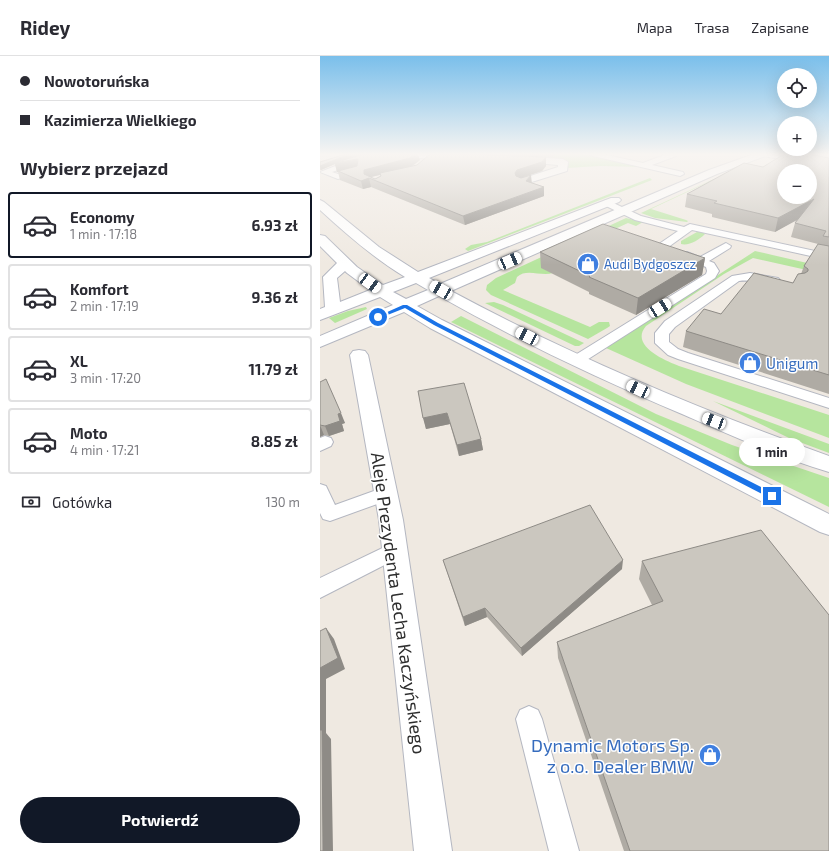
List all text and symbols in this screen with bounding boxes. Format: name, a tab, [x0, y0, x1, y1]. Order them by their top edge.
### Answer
text: Ridey	[20, 16, 70, 39]
text: Mapa	[637, 19, 672, 36]
text: Trasa	[694, 19, 729, 36]
text: Zapisane	[751, 19, 809, 36]
map controls	[777, 68, 817, 204]
button: locate	[777, 68, 817, 108]
text: Nowotoruńska	[44, 72, 149, 90]
text: Kazimierza Wielkiego	[44, 111, 197, 129]
button: +	[777, 116, 817, 156]
text: Wybierz przejazd	[20, 157, 168, 179]
button: −	[777, 164, 817, 204]
icon: car	[22, 207, 58, 243]
text: Economy	[70, 208, 135, 226]
text: 6.93 zł	[252, 216, 298, 234]
text: 1 min · 17:18	[70, 226, 137, 242]
car	[497, 251, 523, 271]
shop icon: Audi Bydgoszcz	[575, 251, 601, 277]
place label: Audi Bydgoszcz	[604, 256, 696, 272]
car	[357, 271, 383, 295]
icon: car	[22, 279, 58, 315]
car	[428, 279, 454, 301]
text: Komfort	[70, 280, 129, 298]
text: 9.36 zł	[252, 288, 298, 306]
car	[647, 297, 673, 319]
text: 2 min · 17:19	[70, 298, 139, 314]
route start	[369, 308, 387, 326]
car	[514, 325, 540, 347]
shop icon: Unigum	[737, 350, 763, 376]
icon: car	[22, 351, 58, 387]
text: XL	[70, 352, 88, 370]
place label: Unigum	[766, 354, 819, 372]
text: 11.79 zł	[249, 360, 298, 378]
text: 3 min · 17:20	[70, 370, 141, 386]
car	[625, 378, 651, 400]
car	[701, 411, 727, 431]
icon: car	[22, 423, 58, 459]
text: Moto	[70, 424, 108, 442]
text: 8.85 zł	[251, 432, 298, 450]
callout: 1 min	[739, 438, 805, 466]
text: 4 min · 17:21	[70, 442, 139, 458]
text: 1 min	[756, 444, 788, 460]
street label: Aleje Prezydenta Lecha Kaczyńskiego	[367, 451, 431, 755]
route end	[763, 487, 781, 505]
icon: cash	[20, 491, 42, 513]
text: Gotówka	[52, 493, 112, 511]
text: 130 m	[265, 494, 300, 510]
place label: Dynamic Motors Sp. z o.o. Dealer BMW	[531, 734, 694, 777]
shop icon: Dynamic Motors Sp. z o.o. Dealer BMW	[697, 742, 723, 768]
button: Potwierdź	[20, 797, 300, 843]

